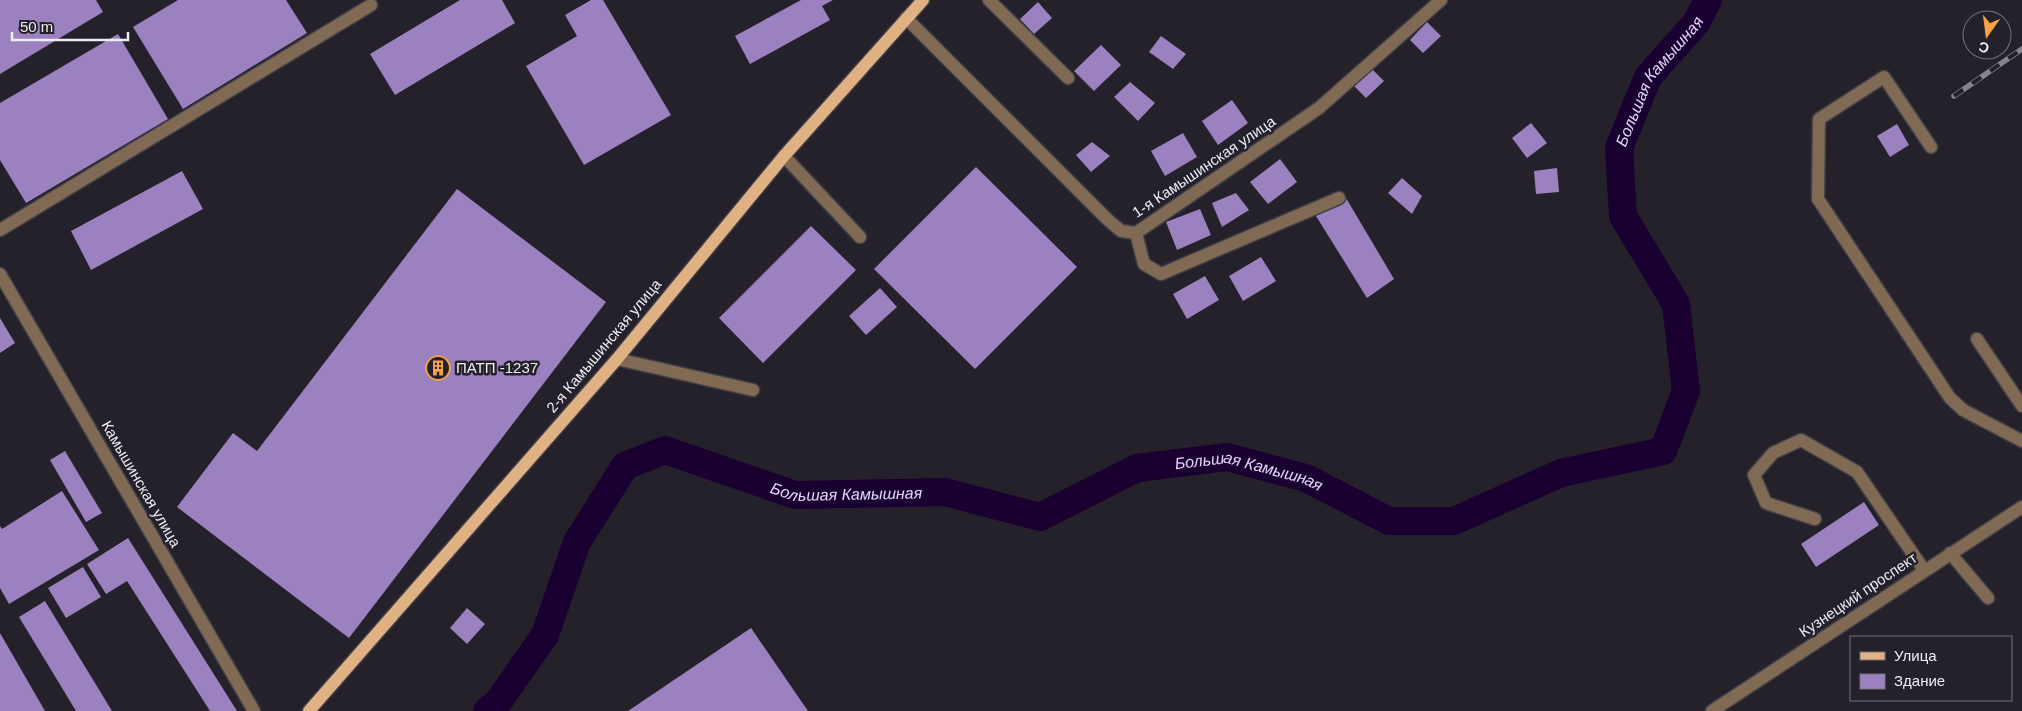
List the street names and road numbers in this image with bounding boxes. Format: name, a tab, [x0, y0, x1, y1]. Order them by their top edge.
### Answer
street label: 1-я Камышинская улица	[1129, 112, 1279, 221]
street label: 2-я Камышинская улица	[543, 275, 665, 416]
street label: Камышинская улица	[98, 418, 185, 551]
street label: Кузнецкий проспект	[1796, 549, 1920, 640]

